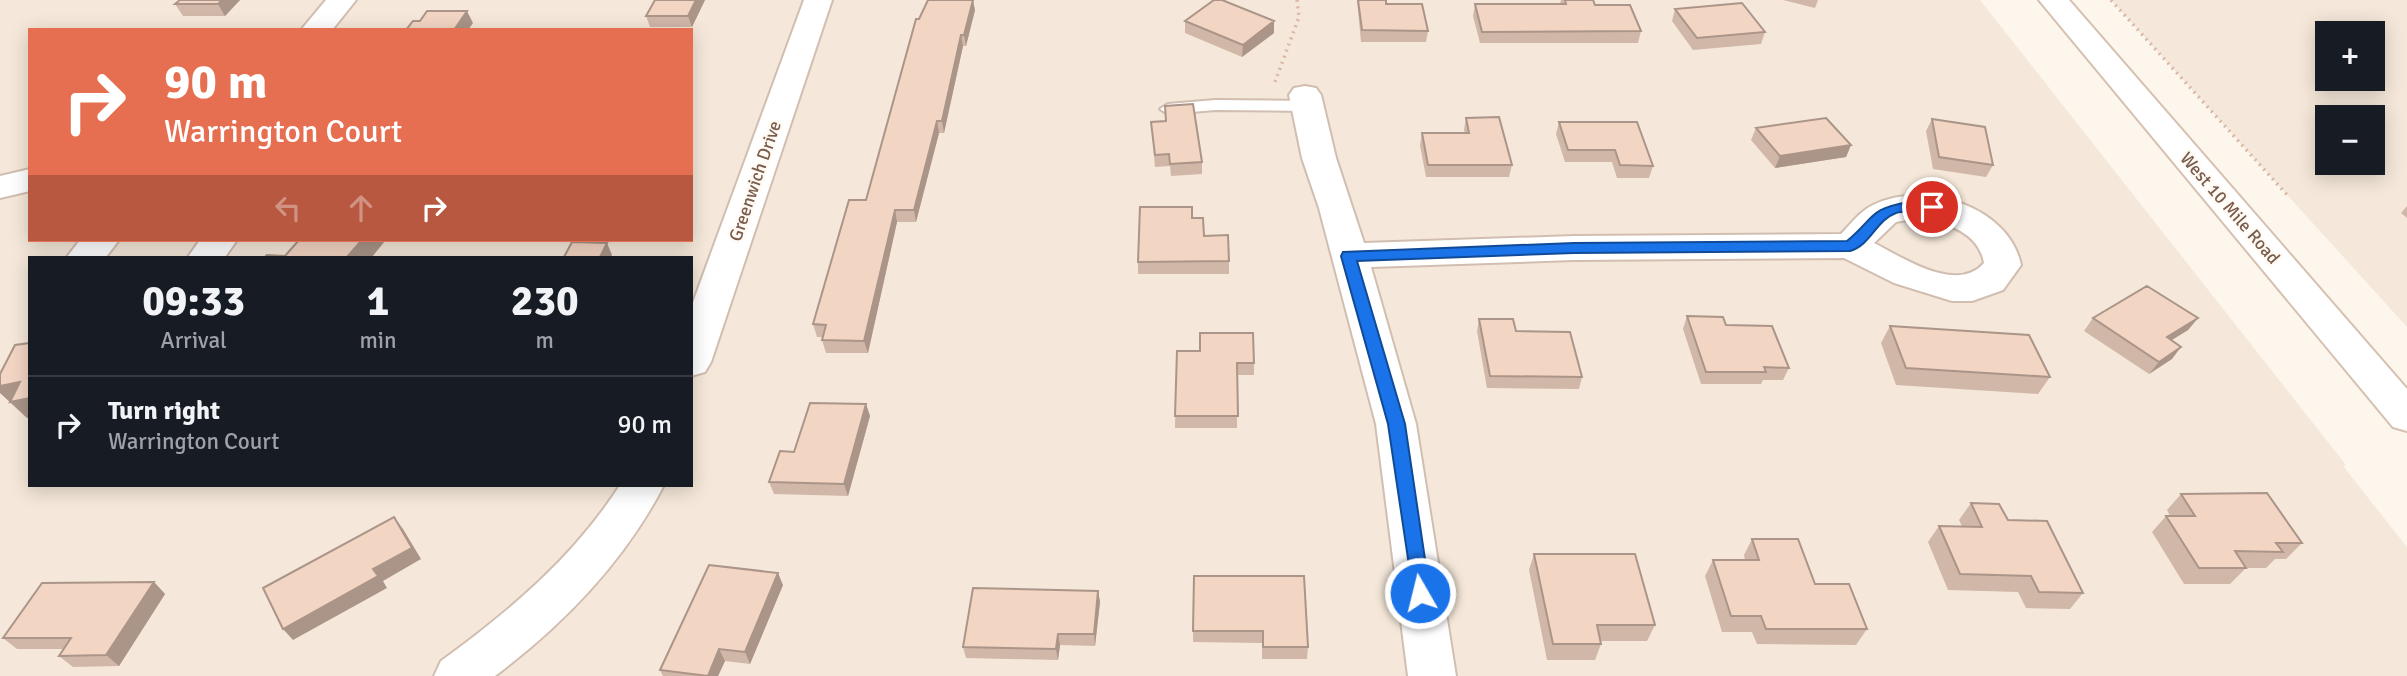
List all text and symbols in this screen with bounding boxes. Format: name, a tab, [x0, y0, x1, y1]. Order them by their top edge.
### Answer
map controls	[2315, 21, 2385, 175]
button: +	[2315, 21, 2385, 91]
text: 90 m	[164, 52, 267, 112]
icon: right	[49, 56, 140, 147]
button: −	[2315, 105, 2385, 175]
text: Warrington Court	[164, 112, 402, 151]
street label: Greenwich Drive	[724, 118, 786, 244]
street label: West 10 Mile Road	[2175, 148, 2285, 268]
pin	[1902, 177, 1962, 237]
icon: arrive	[1913, 188, 1951, 226]
icon: left	[269, 189, 307, 227]
icon: ahead	[342, 189, 380, 227]
icon: right	[415, 189, 453, 227]
text: 09:33	[142, 276, 245, 327]
text: 1	[367, 276, 389, 327]
text: 230	[511, 276, 579, 327]
text: Arrival	[161, 326, 227, 355]
text: min	[359, 326, 397, 355]
text: m	[536, 326, 554, 355]
text: Turn right	[108, 395, 220, 427]
icon: right	[49, 406, 87, 444]
text: 90 m	[617, 409, 672, 441]
text: Warrington Court	[108, 427, 279, 456]
position arrow	[1383, 556, 1457, 630]

